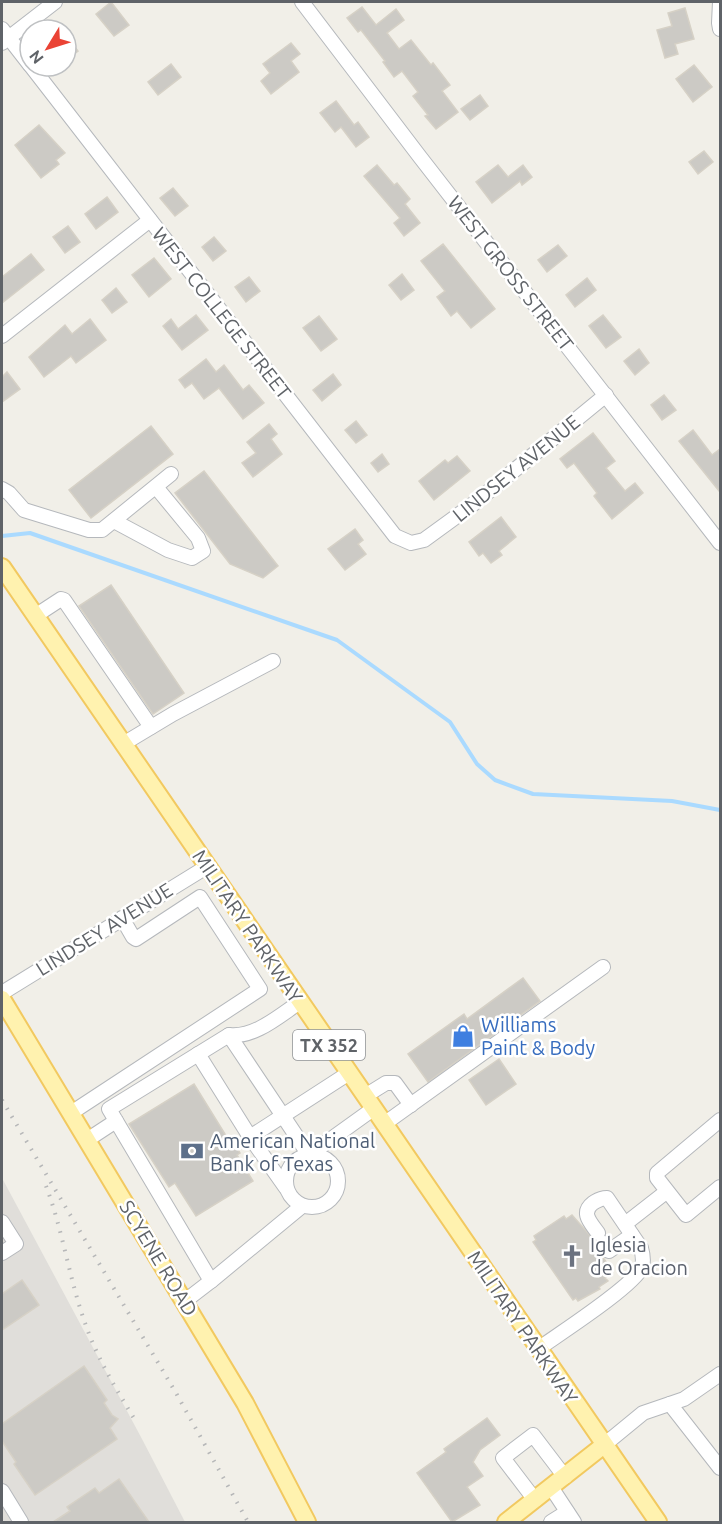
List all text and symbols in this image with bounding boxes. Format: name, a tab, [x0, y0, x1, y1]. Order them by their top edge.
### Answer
north arrow	[18, 18, 78, 78]
text: N	[25, 47, 47, 67]
street label: WEST GROSS STREET	[443, 191, 579, 355]
street label: WEST COLLEGE STREET	[148, 223, 296, 403]
street label: LINDSEY AVENUE	[448, 410, 584, 526]
street label: MILITARY PARKWAY	[188, 845, 308, 1007]
street label: LINDSEY AVENUE	[31, 878, 177, 980]
place label: Williams Paint & Body	[481, 1013, 596, 1059]
shop icon: Williams Paint & Body	[450, 1023, 476, 1049]
road number: TX 352	[293, 1030, 365, 1060]
place label: American National Bank of Texas	[210, 1129, 375, 1175]
bank icon: American National Bank of Texas	[179, 1138, 205, 1164]
street label: SCYENE ROAD	[115, 1196, 203, 1320]
place label: Iglesia de Oracion	[590, 1233, 688, 1279]
church icon: Iglesia de Oracion	[559, 1243, 585, 1269]
street label: MILITARY PARKWAY	[463, 1246, 583, 1408]

